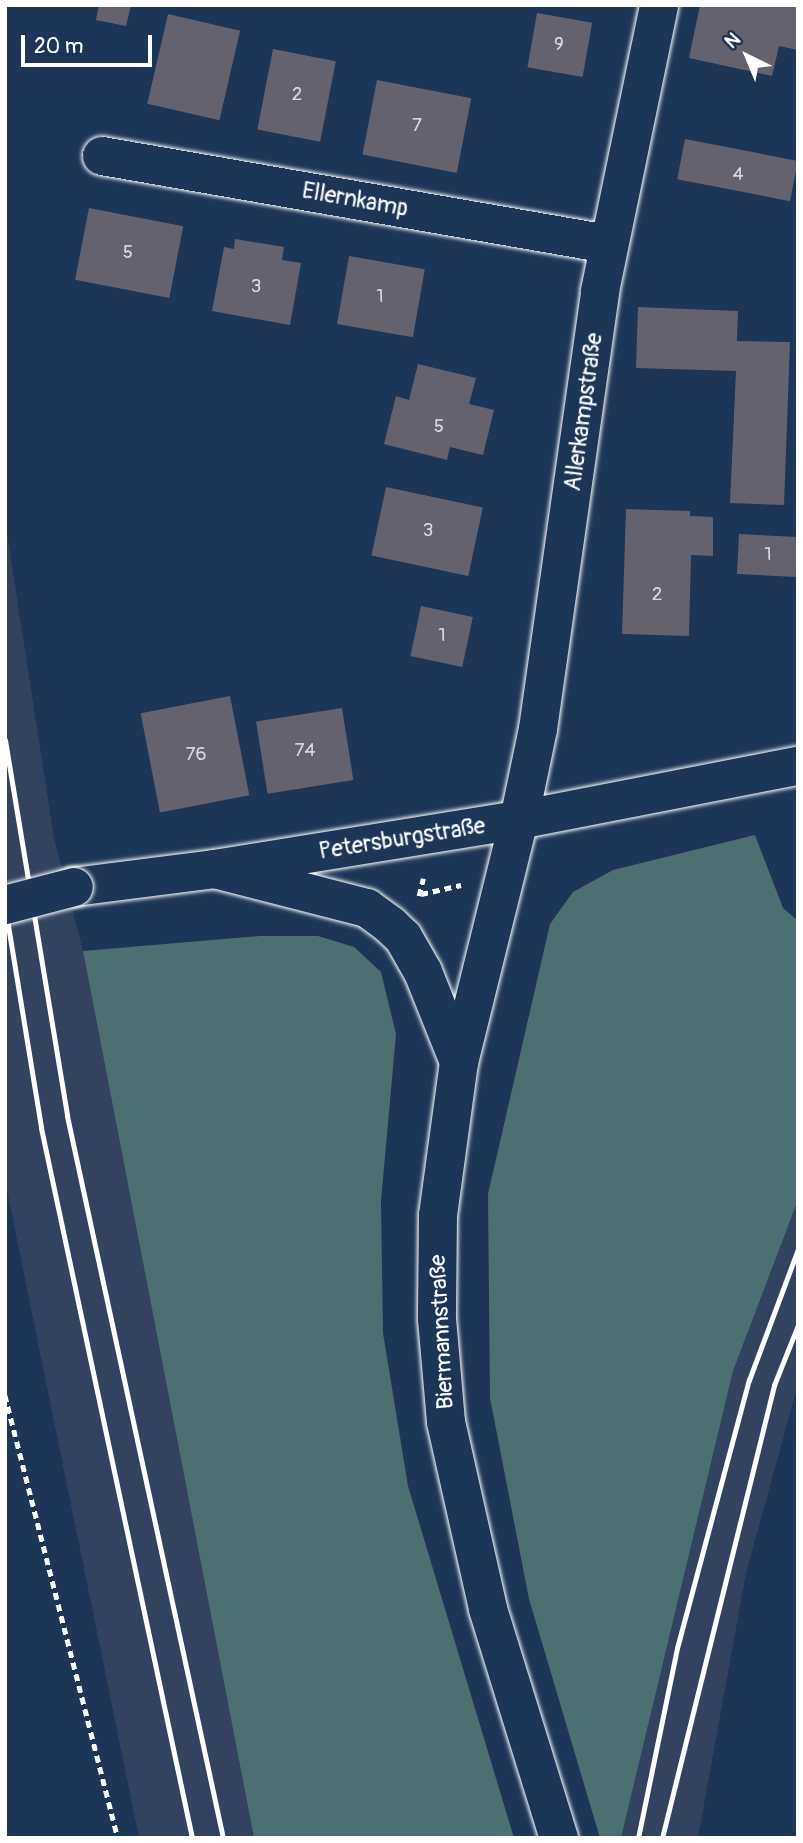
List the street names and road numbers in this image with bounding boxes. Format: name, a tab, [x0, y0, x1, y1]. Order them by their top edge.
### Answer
street label: Ellernkamp	[300, 177, 410, 223]
street label: Allerkampstraße	[559, 331, 609, 493]
street label: Petersburgstraße	[317, 812, 487, 866]
street label: Biermannstraße	[424, 1254, 460, 1410]

